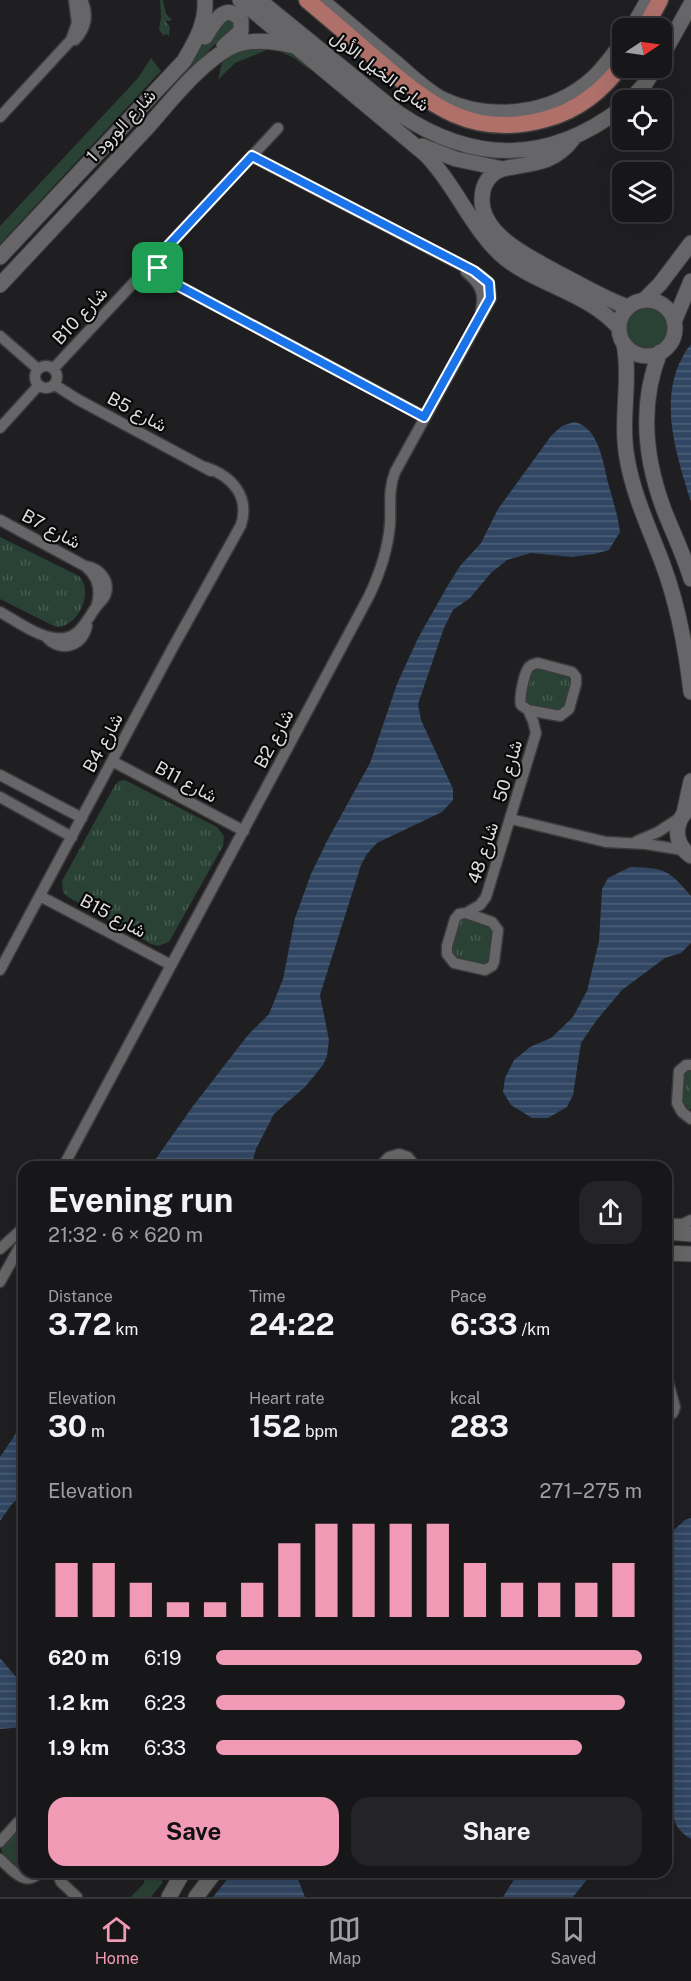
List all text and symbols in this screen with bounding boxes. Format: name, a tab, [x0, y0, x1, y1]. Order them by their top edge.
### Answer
north arrow	[612, 18, 672, 78]
map controls	[612, 18, 672, 222]
street label: شارع الخيل الأول	[325, 25, 434, 117]
street label: شارع الورود 1	[82, 85, 161, 168]
button: locate	[612, 90, 672, 150]
button: layers	[612, 162, 672, 222]
pin	[132, 242, 183, 293]
icon: arrive	[141, 251, 174, 284]
street label: B10 شارع	[48, 283, 113, 350]
street label: B5 شارع	[103, 387, 171, 438]
street label: B7 شارع	[17, 504, 84, 554]
street label: B2 شارع	[249, 706, 299, 773]
street label: B4 شارع	[78, 710, 129, 777]
street label: شارع 50	[489, 738, 528, 805]
street label: B11 شارع	[151, 756, 221, 808]
street label: شارع 48	[463, 819, 504, 887]
street label: B15 شارع	[76, 890, 150, 943]
text: Evening run	[48, 1181, 233, 1219]
button: share	[579, 1181, 642, 1244]
text: 21:32 · 6 × 620 m	[48, 1223, 203, 1247]
text: Distance	[48, 1287, 113, 1306]
text: Time	[249, 1287, 285, 1306]
text: Pace	[450, 1287, 487, 1306]
text: 3.72	[48, 1306, 112, 1342]
text: 24:22	[249, 1306, 335, 1342]
text: 6:33	[450, 1306, 518, 1342]
text: km	[112, 1320, 138, 1339]
text: /km	[518, 1320, 550, 1339]
text: Elevation	[48, 1389, 116, 1408]
text: Heart rate	[249, 1389, 325, 1408]
text: kcal	[450, 1389, 481, 1408]
text: 30	[48, 1408, 87, 1444]
text: 152	[249, 1408, 301, 1444]
text: 283	[450, 1408, 509, 1444]
text: m	[87, 1422, 105, 1441]
text: bpm	[301, 1422, 338, 1441]
text: Elevation	[48, 1479, 133, 1503]
text: 271–275 m	[540, 1479, 642, 1503]
text: 620 m	[48, 1646, 109, 1670]
text: 6:19	[144, 1646, 182, 1670]
text: 1.2 km	[48, 1691, 109, 1715]
text: 6:23	[144, 1691, 186, 1715]
text: 1.9 km	[48, 1736, 109, 1760]
text: 6:33	[144, 1736, 186, 1760]
button: Save	[48, 1797, 339, 1866]
button: Share	[351, 1797, 642, 1866]
tab: Home	[95, 1913, 139, 1968]
tab: Map	[328, 1913, 361, 1968]
tab: Saved	[551, 1913, 596, 1968]

